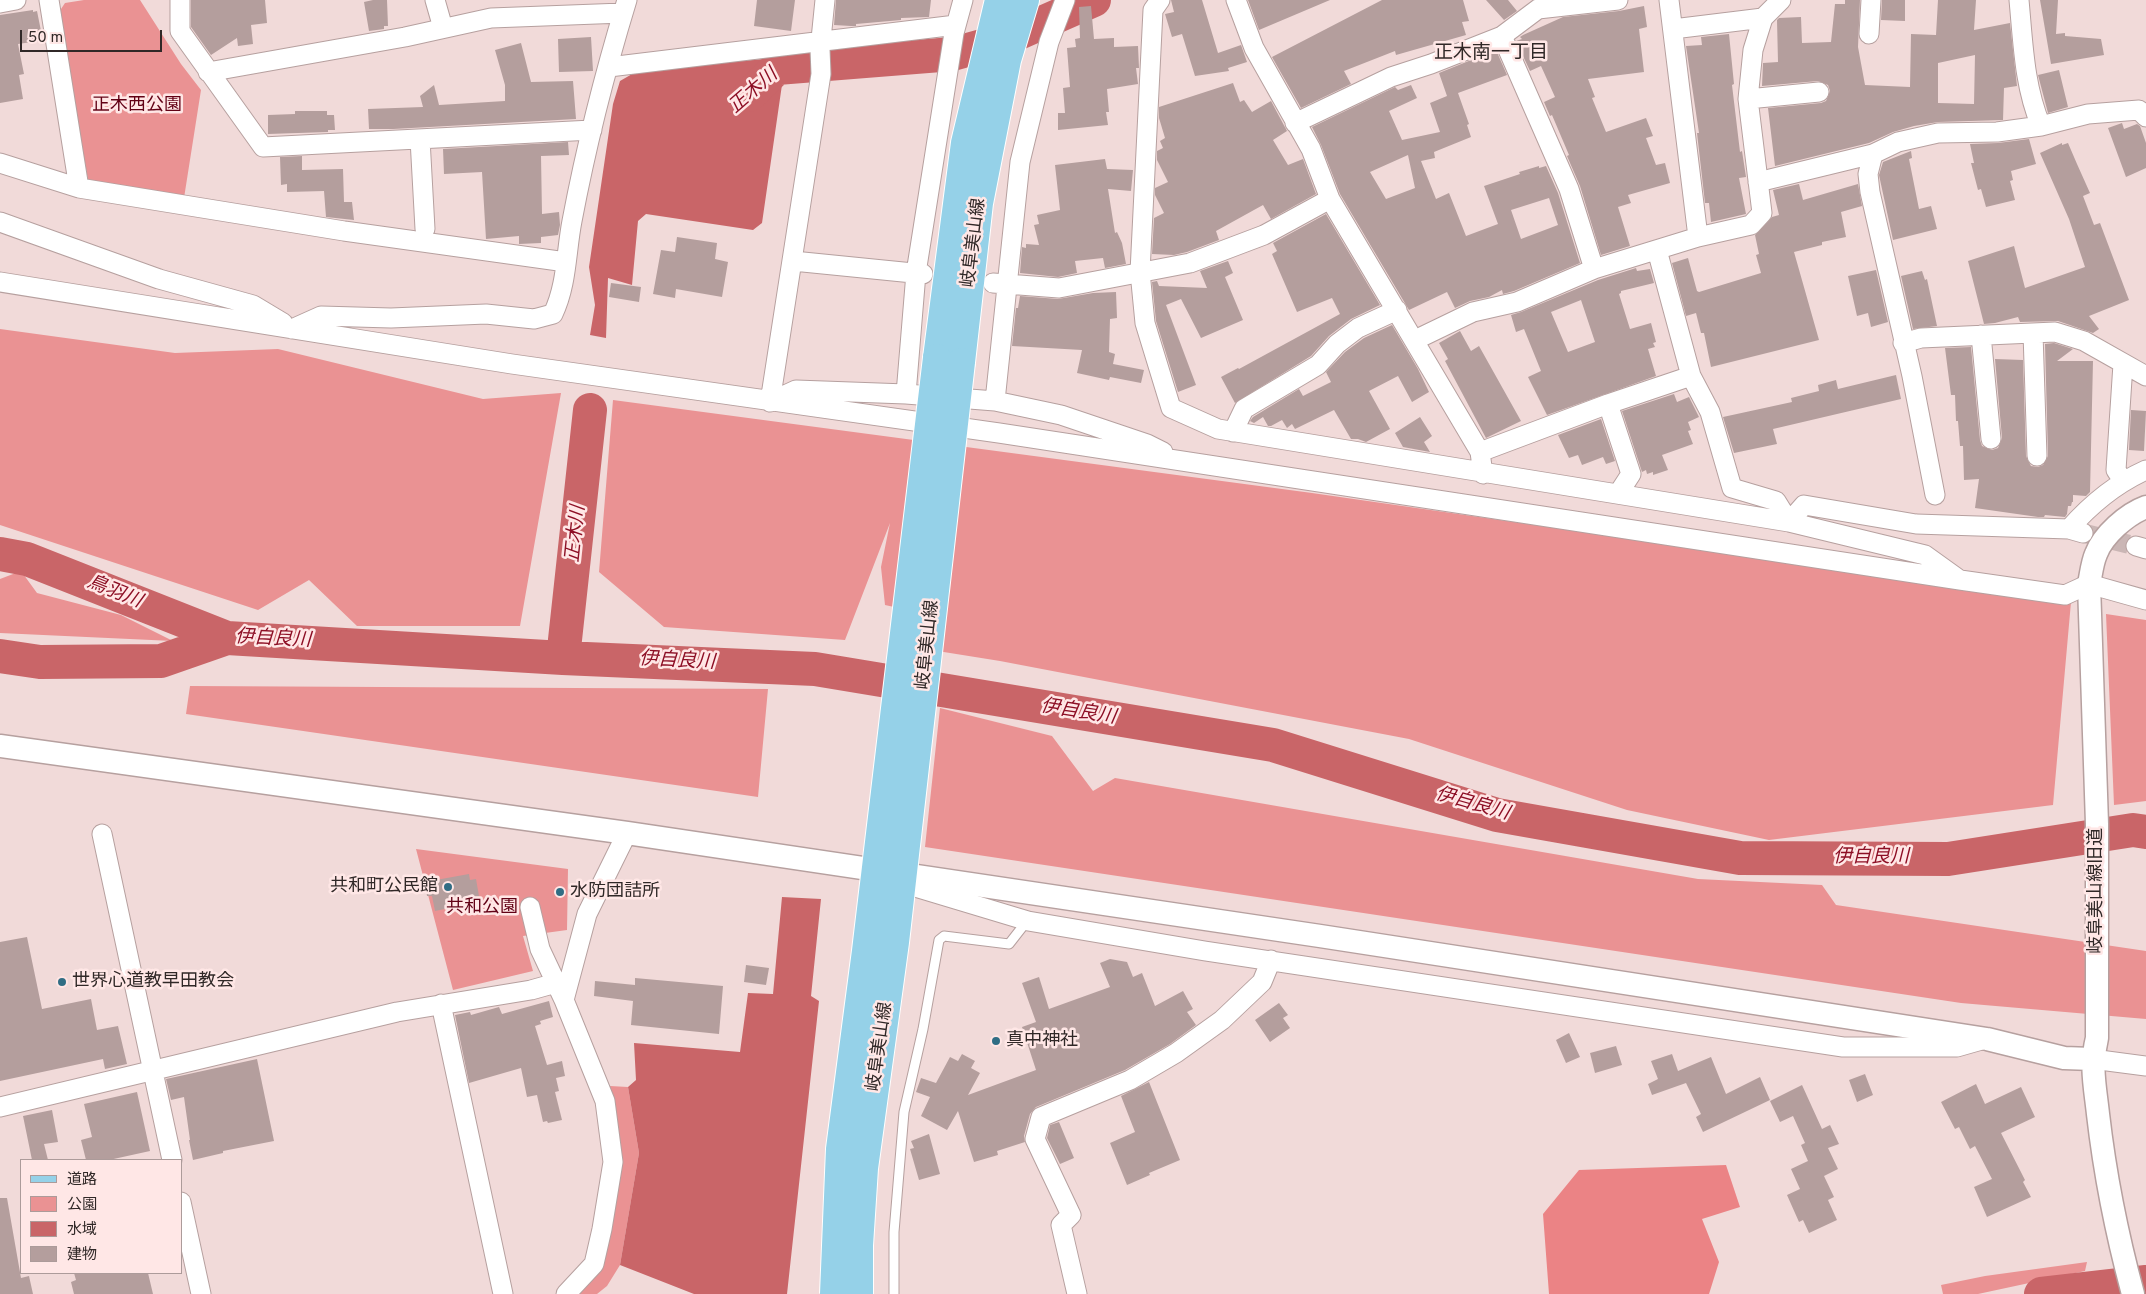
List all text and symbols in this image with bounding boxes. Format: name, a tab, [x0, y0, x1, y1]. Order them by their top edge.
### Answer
scale bar	[22, 20, 165, 52]
text: 50 m	[28, 29, 63, 48]
district label: 正木南一丁目	[1434, 43, 1548, 65]
water label: 正木川	[725, 65, 783, 119]
park label: 正木西公園	[92, 95, 182, 117]
street label: 岐阜美山線	[959, 197, 991, 289]
water label: 正木川	[563, 504, 591, 564]
water label: 鳥羽川	[83, 572, 145, 614]
street label: 岐阜美山線	[914, 599, 944, 691]
water label: 伊自良川	[234, 627, 312, 653]
water label: 伊自良川	[638, 649, 716, 675]
water label: 伊自良川	[1039, 696, 1117, 730]
water label: 伊自良川	[1432, 784, 1512, 826]
street label: 岐阜美山線旧道	[2086, 828, 2108, 954]
water label: 伊自良川	[1833, 847, 1909, 869]
place label: 共和町公民館	[330, 876, 438, 898]
marker: 共和町公民館	[442, 881, 454, 893]
place label: 水防団詰所	[570, 881, 660, 903]
marker: 水防団詰所	[554, 886, 566, 898]
park label: 共和公園	[446, 897, 518, 919]
place label: 世界心道教早田教会	[72, 971, 234, 993]
marker: 世界心道教早田教会	[56, 976, 68, 988]
street label: 岐阜美山線	[864, 1001, 898, 1093]
place label: 真中神社	[1006, 1030, 1078, 1052]
marker: 真中神社	[990, 1035, 1002, 1047]
legend	[20, 1159, 182, 1274]
text: 道路	[67, 1171, 97, 1190]
text: 公園	[67, 1196, 97, 1215]
text: 水域	[67, 1221, 97, 1240]
text: 建物	[67, 1246, 97, 1265]

